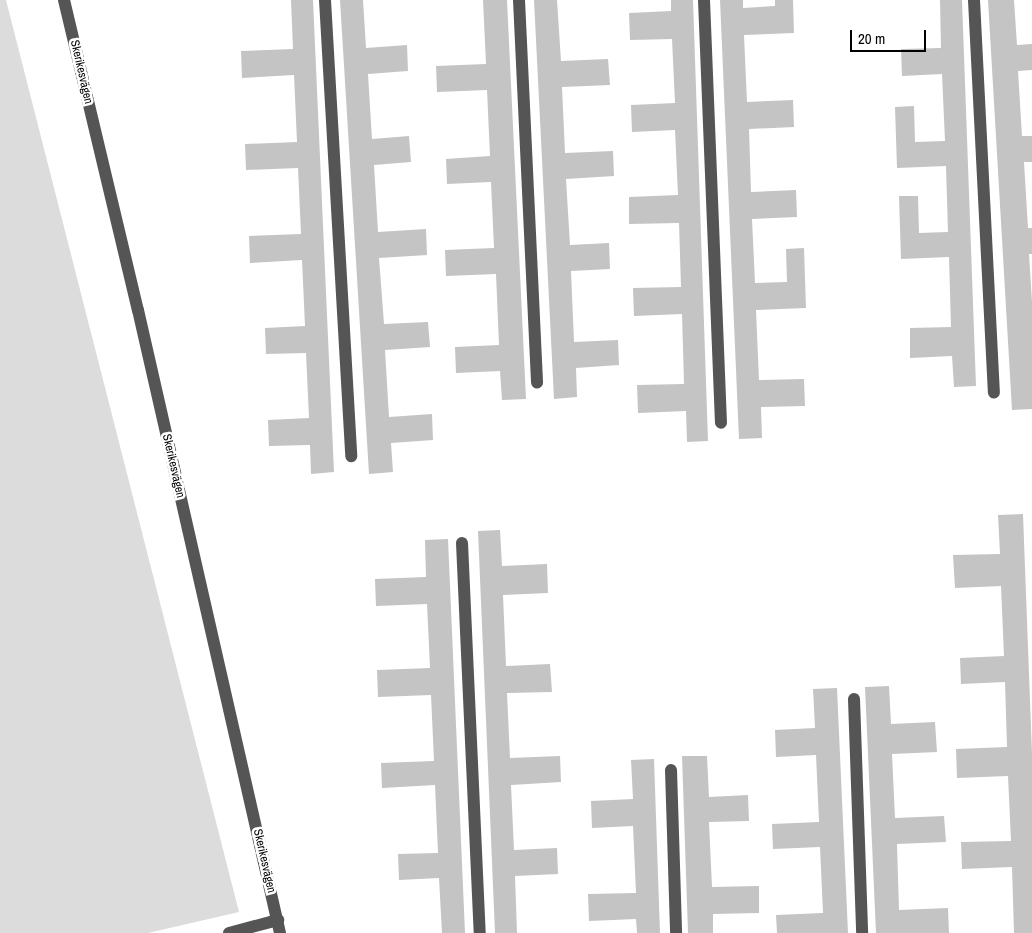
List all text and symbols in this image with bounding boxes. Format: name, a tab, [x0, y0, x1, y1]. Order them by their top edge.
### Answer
scale bar	[852, 20, 928, 52]
text: 20 m	[858, 28, 885, 49]
street label: Skerikesvägen	[67, 39, 95, 105]
street label: Skerikesvägen	[159, 433, 187, 499]
street label: Skerikesvägen	[250, 828, 278, 894]

